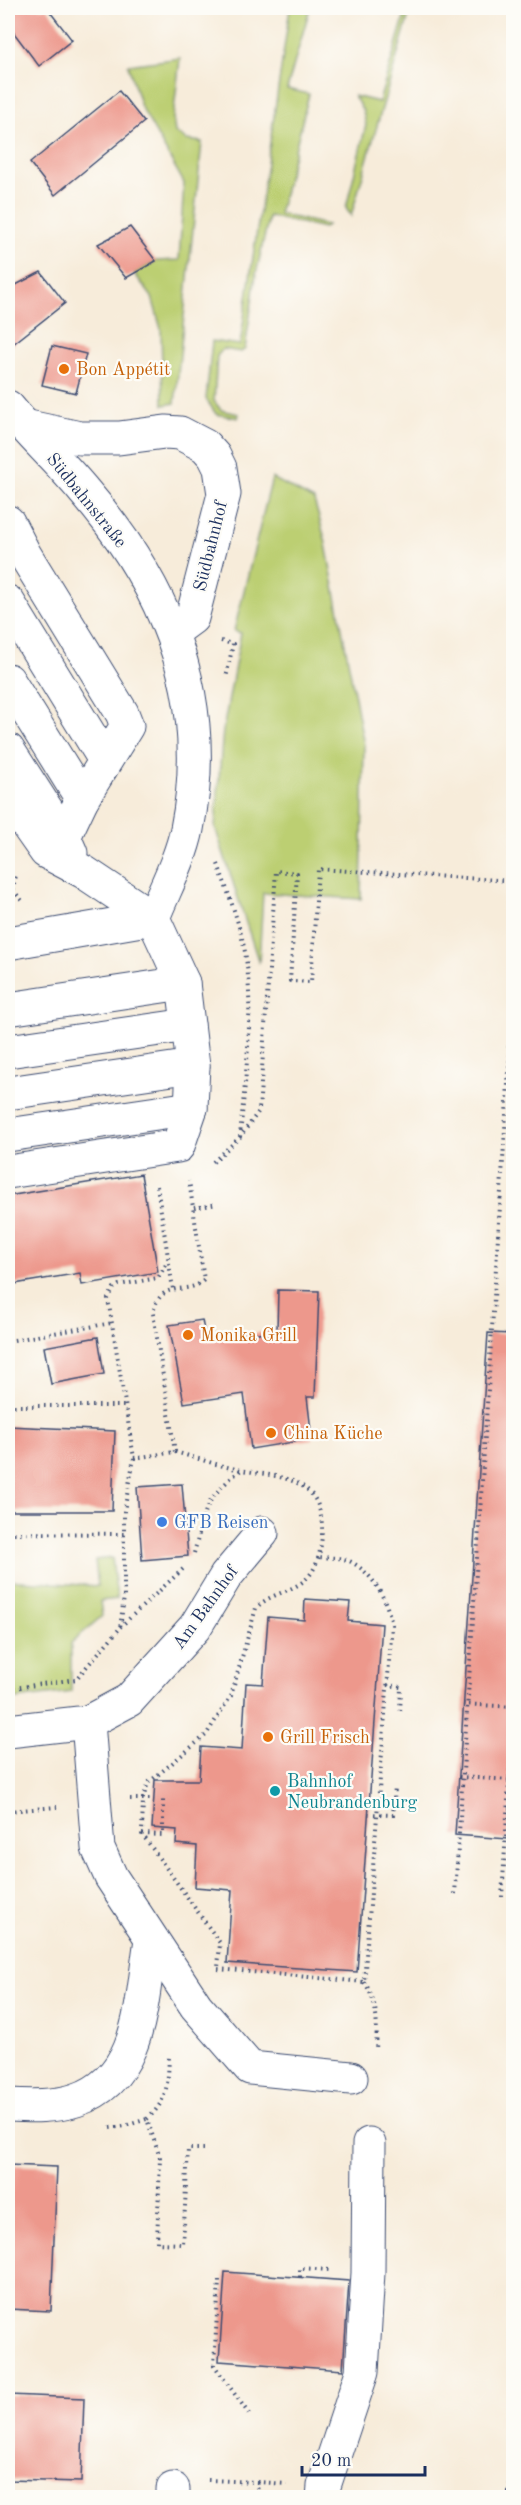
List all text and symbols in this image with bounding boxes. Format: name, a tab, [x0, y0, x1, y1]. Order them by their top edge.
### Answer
place label: Bon Appétit	[76, 361, 170, 379]
marker: Bon Appétit	[57, 362, 71, 376]
street label: Südbahnstraße	[43, 450, 130, 551]
street label: Südbahnhof	[191, 498, 231, 593]
place label: Monika Grill	[200, 1327, 297, 1345]
marker: Monika Grill	[181, 1328, 195, 1342]
place label: China Küche	[283, 1425, 383, 1443]
marker: China Küche	[264, 1426, 278, 1440]
place label: GFB Reisen	[174, 1514, 269, 1532]
marker: GFB Reisen	[155, 1515, 169, 1529]
street label: Am Bahnhof	[170, 1562, 243, 1653]
place label: Grill Frisch	[280, 1729, 370, 1747]
marker: Grill Frisch	[261, 1730, 275, 1744]
place label: Bahnhof Neubrandenburg	[287, 1773, 418, 1812]
marker: Bahnhof Neubrandenburg	[268, 1784, 282, 1798]
scale bar	[302, 2439, 425, 2477]
text: 20 m	[311, 2452, 351, 2470]

